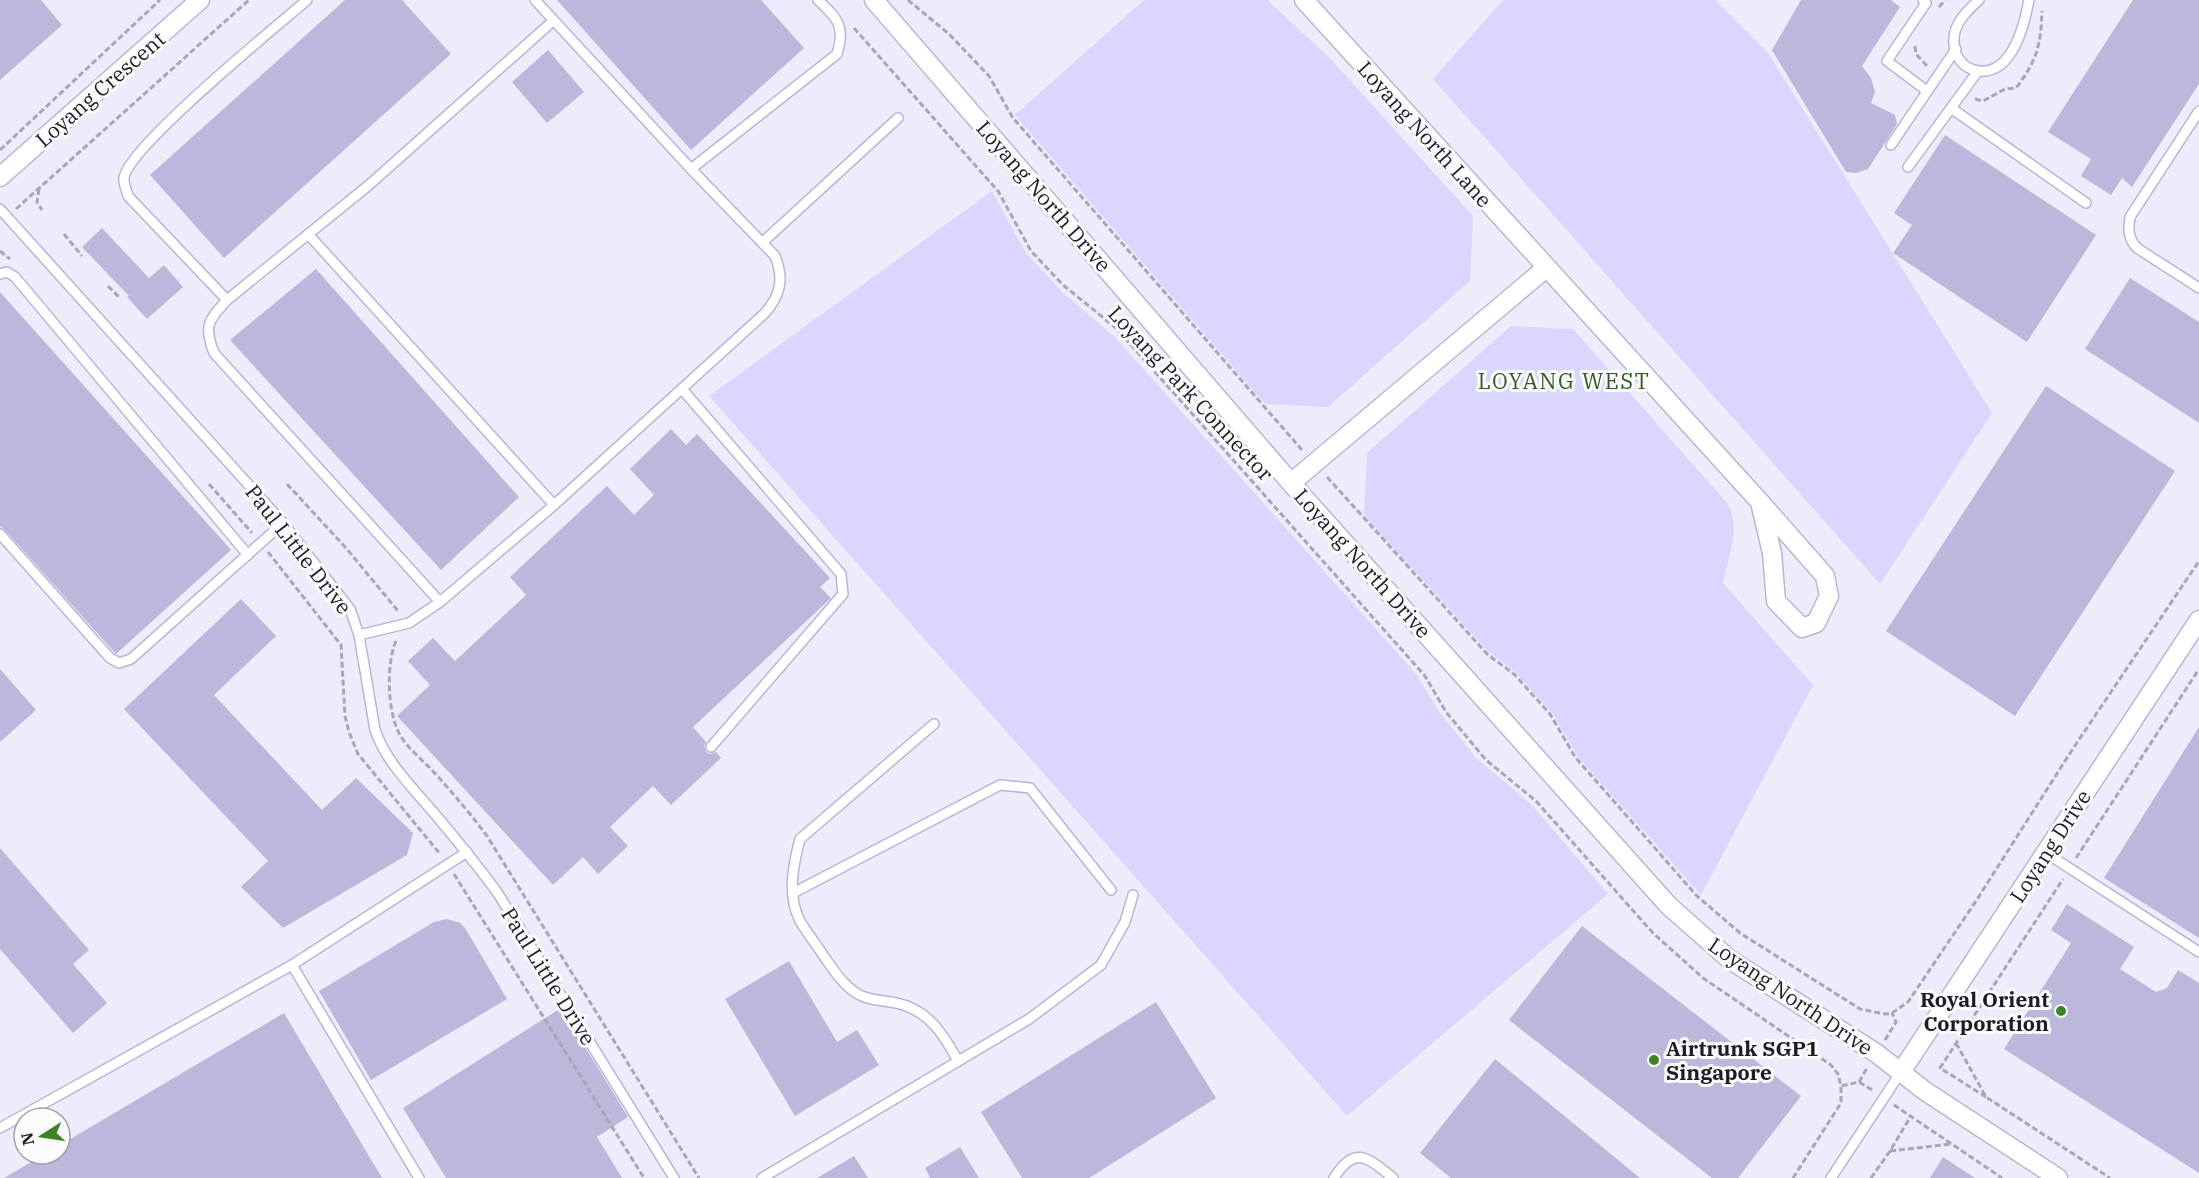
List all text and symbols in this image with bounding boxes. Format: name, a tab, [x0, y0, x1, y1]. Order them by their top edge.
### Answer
street label: Loyang Crescent	[29, 25, 171, 153]
street label: Loyang North Lane	[1352, 55, 1498, 213]
street label: Loyang North Drive	[970, 114, 1118, 278]
street label: Loyang Park Connector	[1102, 299, 1280, 487]
district label: LOYANG WEST	[1478, 366, 1650, 395]
street label: Paul Little Drive	[239, 478, 359, 620]
street label: Loyang North Drive	[1288, 482, 1438, 644]
street label: Loyang Drive	[2003, 784, 2097, 908]
street label: Paul Little Drive	[495, 902, 603, 1050]
street label: Loyang North Drive	[1703, 931, 1879, 1061]
place label: Royal Orient Corporation	[1920, 985, 2049, 1037]
marker: Royal Orient Corporation	[2054, 1004, 2068, 1018]
place label: Airtrunk SGP1 Singapore	[1666, 1034, 1819, 1086]
marker: Airtrunk SGP1 Singapore	[1647, 1053, 1661, 1067]
north arrow	[12, 1106, 72, 1166]
text: N	[16, 1131, 38, 1147]

